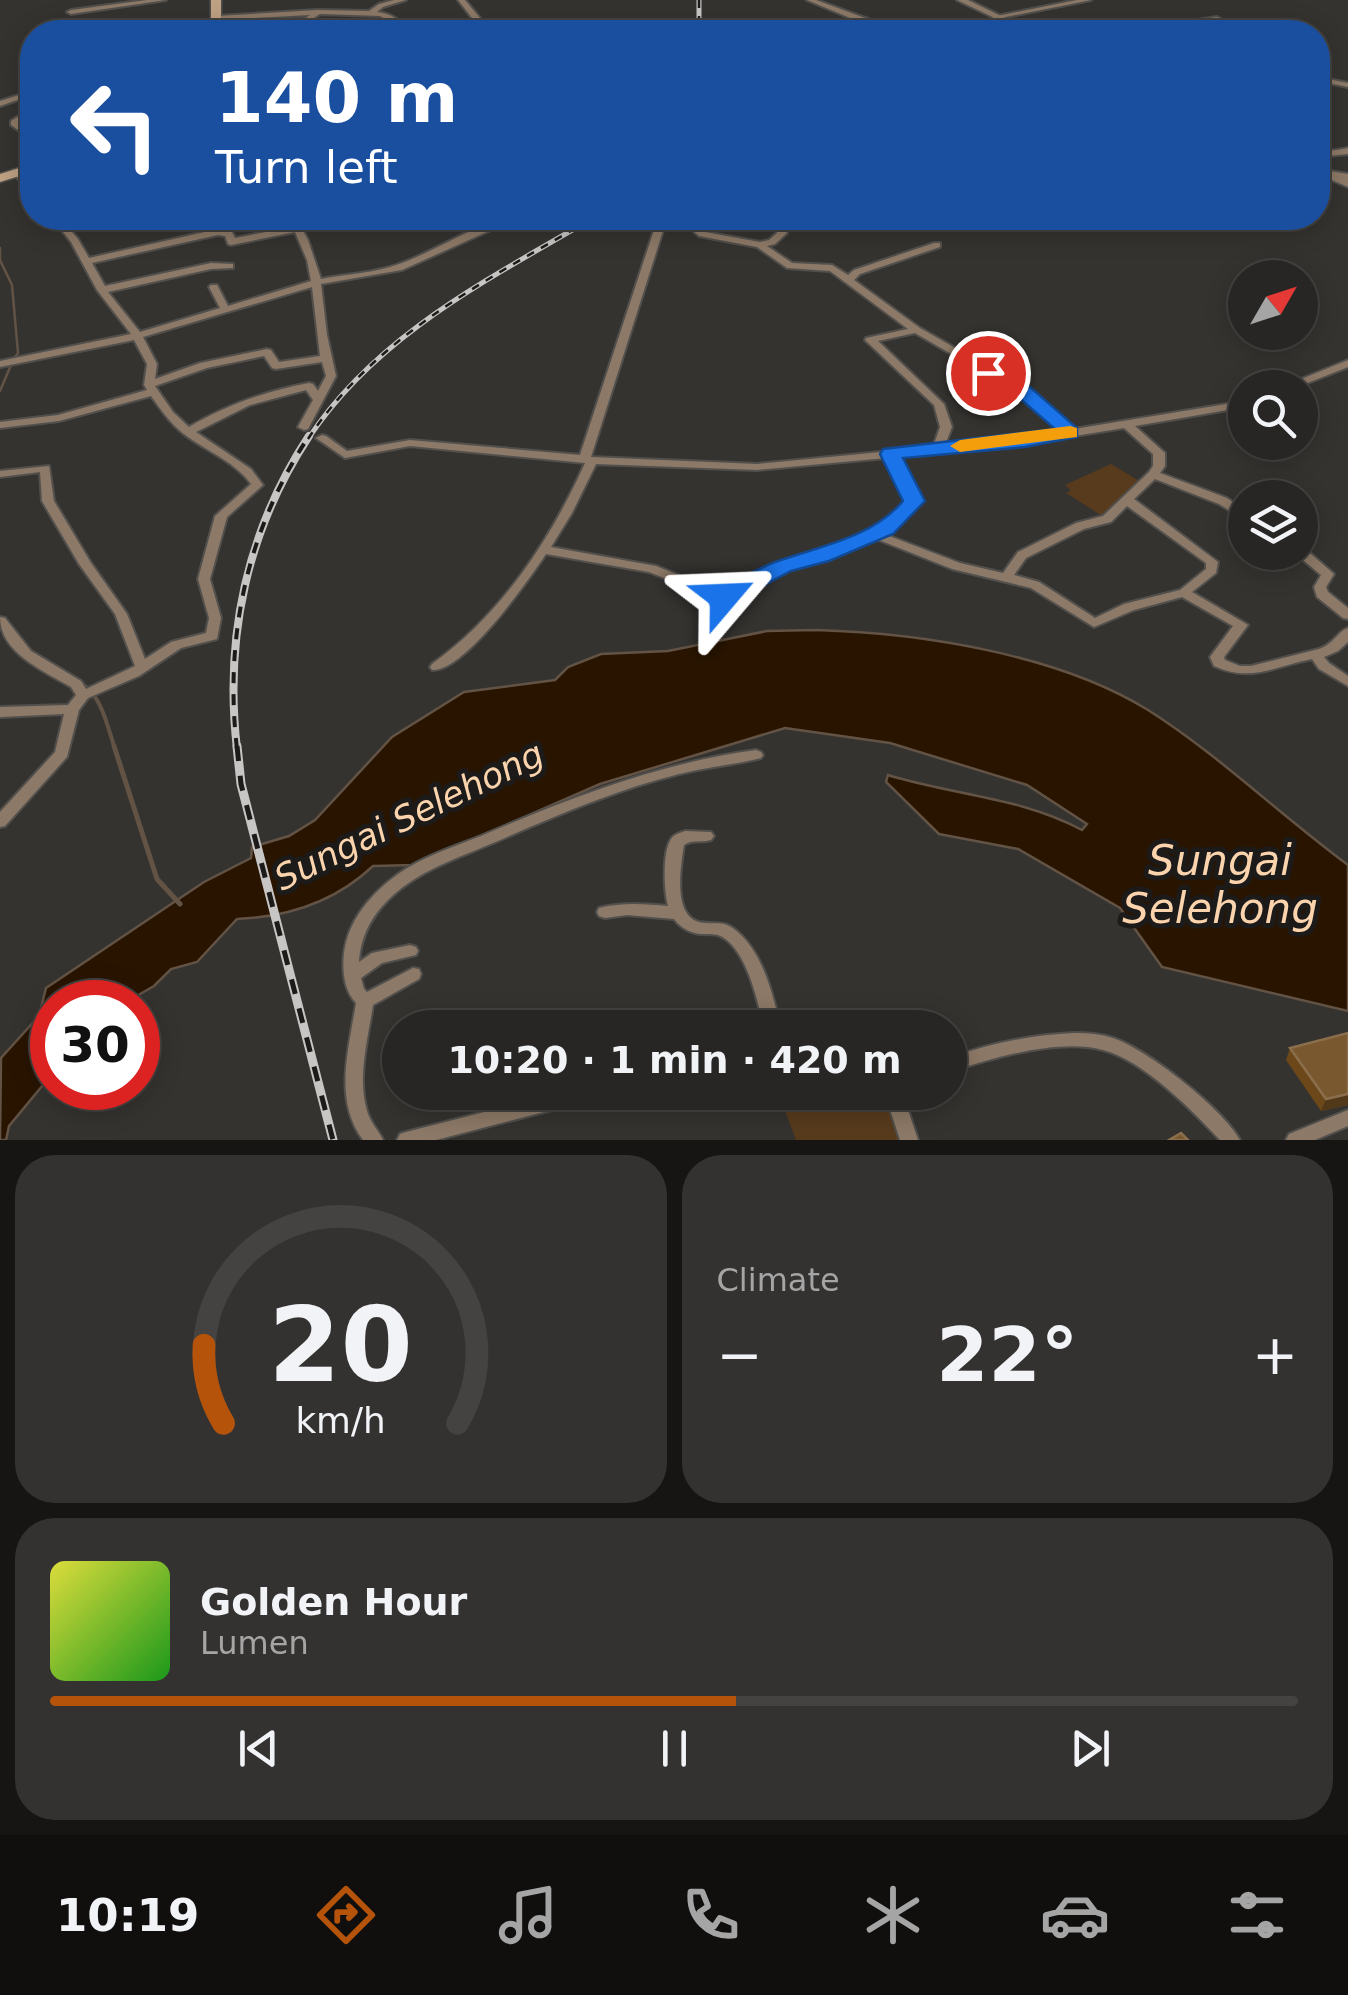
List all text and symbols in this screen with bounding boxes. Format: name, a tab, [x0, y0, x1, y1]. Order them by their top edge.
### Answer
text: 140 m	[215, 57, 458, 139]
icon: left	[50, 60, 180, 190]
text: Turn left	[215, 141, 398, 194]
north arrow	[1228, 260, 1318, 350]
map controls	[1228, 260, 1318, 570]
pin	[946, 331, 1031, 416]
icon: arrive	[961, 346, 1016, 401]
button: search	[1228, 370, 1318, 460]
button: layers	[1228, 480, 1318, 570]
position arrow	[672, 545, 776, 649]
water label: Sungai Selehong	[268, 734, 550, 898]
water label: Sungai Selehong	[1122, 836, 1318, 933]
speed limit sign: 30	[30, 980, 160, 1110]
text: 10:20 · 1 min · 420 m	[447, 1038, 902, 1082]
text: Climate	[717, 1261, 840, 1299]
text: 20	[268, 1284, 413, 1406]
text: 22°	[936, 1311, 1078, 1399]
text: −	[717, 1323, 763, 1387]
text: +	[1252, 1323, 1298, 1387]
text: km/h	[296, 1400, 386, 1441]
text: Golden Hour	[200, 1580, 467, 1624]
text: Lumen	[200, 1624, 309, 1662]
icon: previous	[231, 1721, 286, 1776]
icon: pause	[647, 1721, 702, 1776]
icon: next	[1063, 1721, 1118, 1776]
icon: directions	[311, 1880, 381, 1950]
icon: music	[493, 1880, 563, 1950]
icon: phone	[676, 1880, 746, 1950]
icon: climate	[858, 1880, 928, 1950]
icon: car	[1040, 1880, 1110, 1950]
icon: filters	[1222, 1880, 1292, 1950]
text: 10:19	[56, 1889, 199, 1942]

